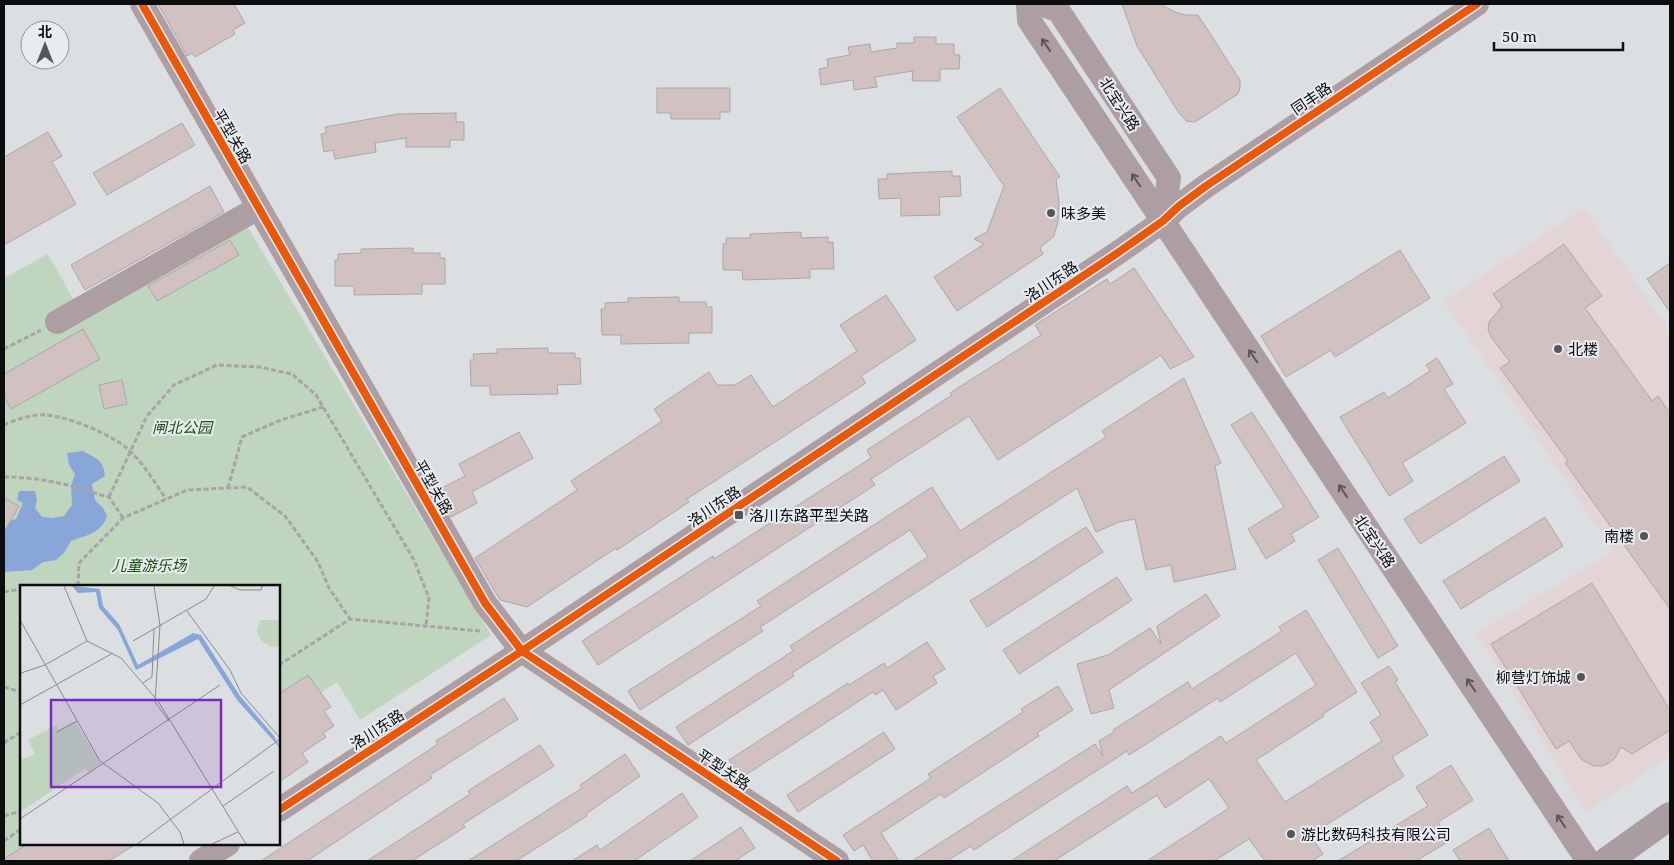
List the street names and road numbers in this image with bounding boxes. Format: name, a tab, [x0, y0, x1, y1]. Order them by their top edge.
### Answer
street label: 北宝兴路	[1095, 73, 1145, 135]
street label: 同丰路	[1287, 77, 1335, 119]
street label: 平型关路	[209, 105, 257, 167]
street label: 洛川东路	[1021, 256, 1081, 306]
street label: 平型关路	[410, 456, 458, 518]
street label: 洛川东路	[684, 481, 744, 531]
street label: 北宝兴路	[1350, 511, 1400, 571]
street label: 洛川东路	[346, 704, 408, 754]
street label: 平型关路	[694, 744, 754, 794]

